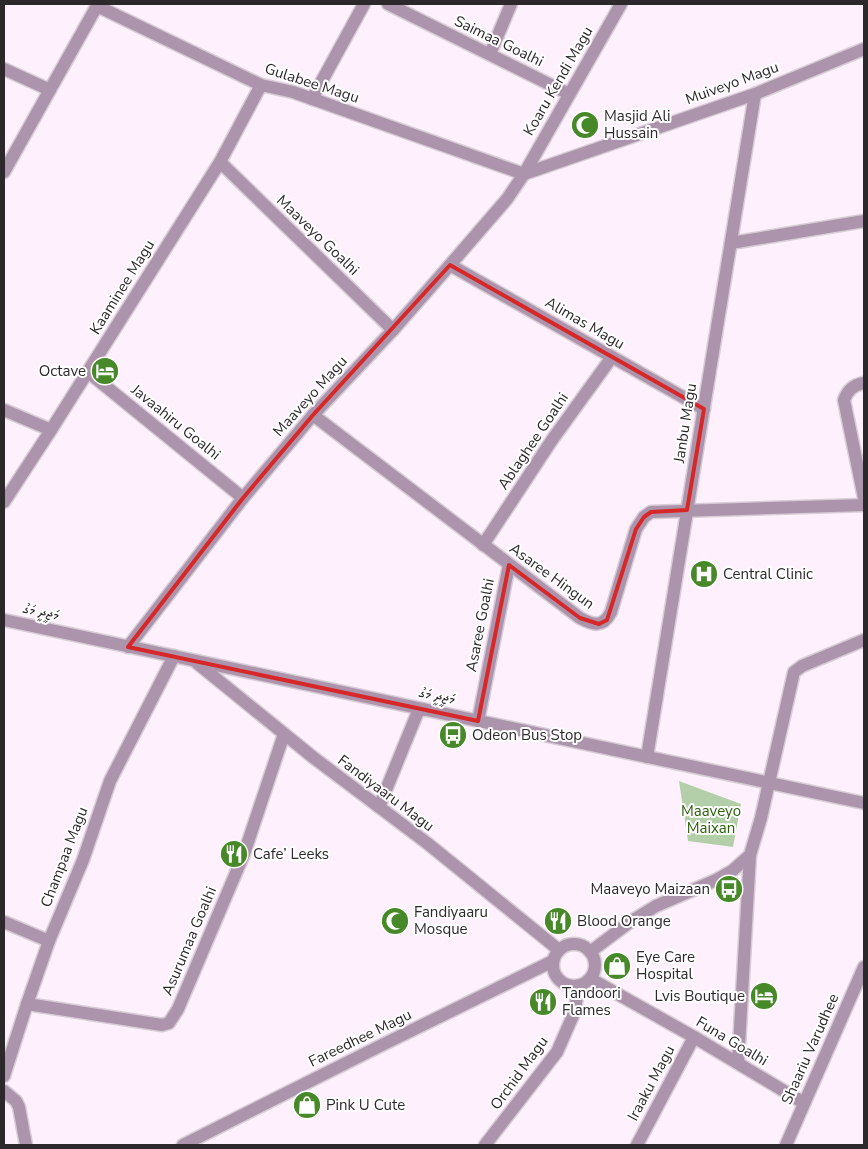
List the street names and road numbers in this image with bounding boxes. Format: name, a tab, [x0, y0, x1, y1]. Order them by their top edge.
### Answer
street label: Saimaa Goalhi	[451, 11, 547, 71]
street label: Koaru Kendi Magu	[519, 23, 597, 139]
street label: Muiveyo Magu	[683, 57, 781, 109]
street label: Gulabee Magu	[262, 58, 362, 108]
street label: Maaveyo Goalhi	[272, 190, 364, 280]
street label: Kaaminee Magu	[85, 236, 159, 338]
street label: Alimas Magu	[542, 292, 628, 354]
street label: Maaveyo Magu	[268, 351, 352, 441]
street label: Javaahiru Goalhi	[126, 379, 225, 464]
street label: Janbu Magu	[669, 382, 701, 465]
street label: Ablaghee Goalhi	[493, 389, 573, 493]
street label: Asaree Hingun	[506, 538, 598, 614]
street label: Asaree Goalhi	[461, 577, 499, 673]
street label: މަޖީދީ މަގު	[20, 598, 61, 626]
street label: މަޖީދީ މަގު	[416, 682, 457, 710]
street label: Fandiyaaru Magu	[334, 750, 438, 836]
street label: Champaa Magu	[36, 804, 92, 910]
street label: Asurumaa Goalhi	[157, 883, 221, 999]
street label: Shaariu Varudhee	[777, 990, 843, 1108]
street label: Fareedhee Magu	[305, 1004, 415, 1072]
street label: Funa Goalhi	[692, 1012, 772, 1070]
street label: Orchid Magu	[486, 1032, 552, 1114]
street label: Iraaku Magu	[623, 1042, 679, 1124]

